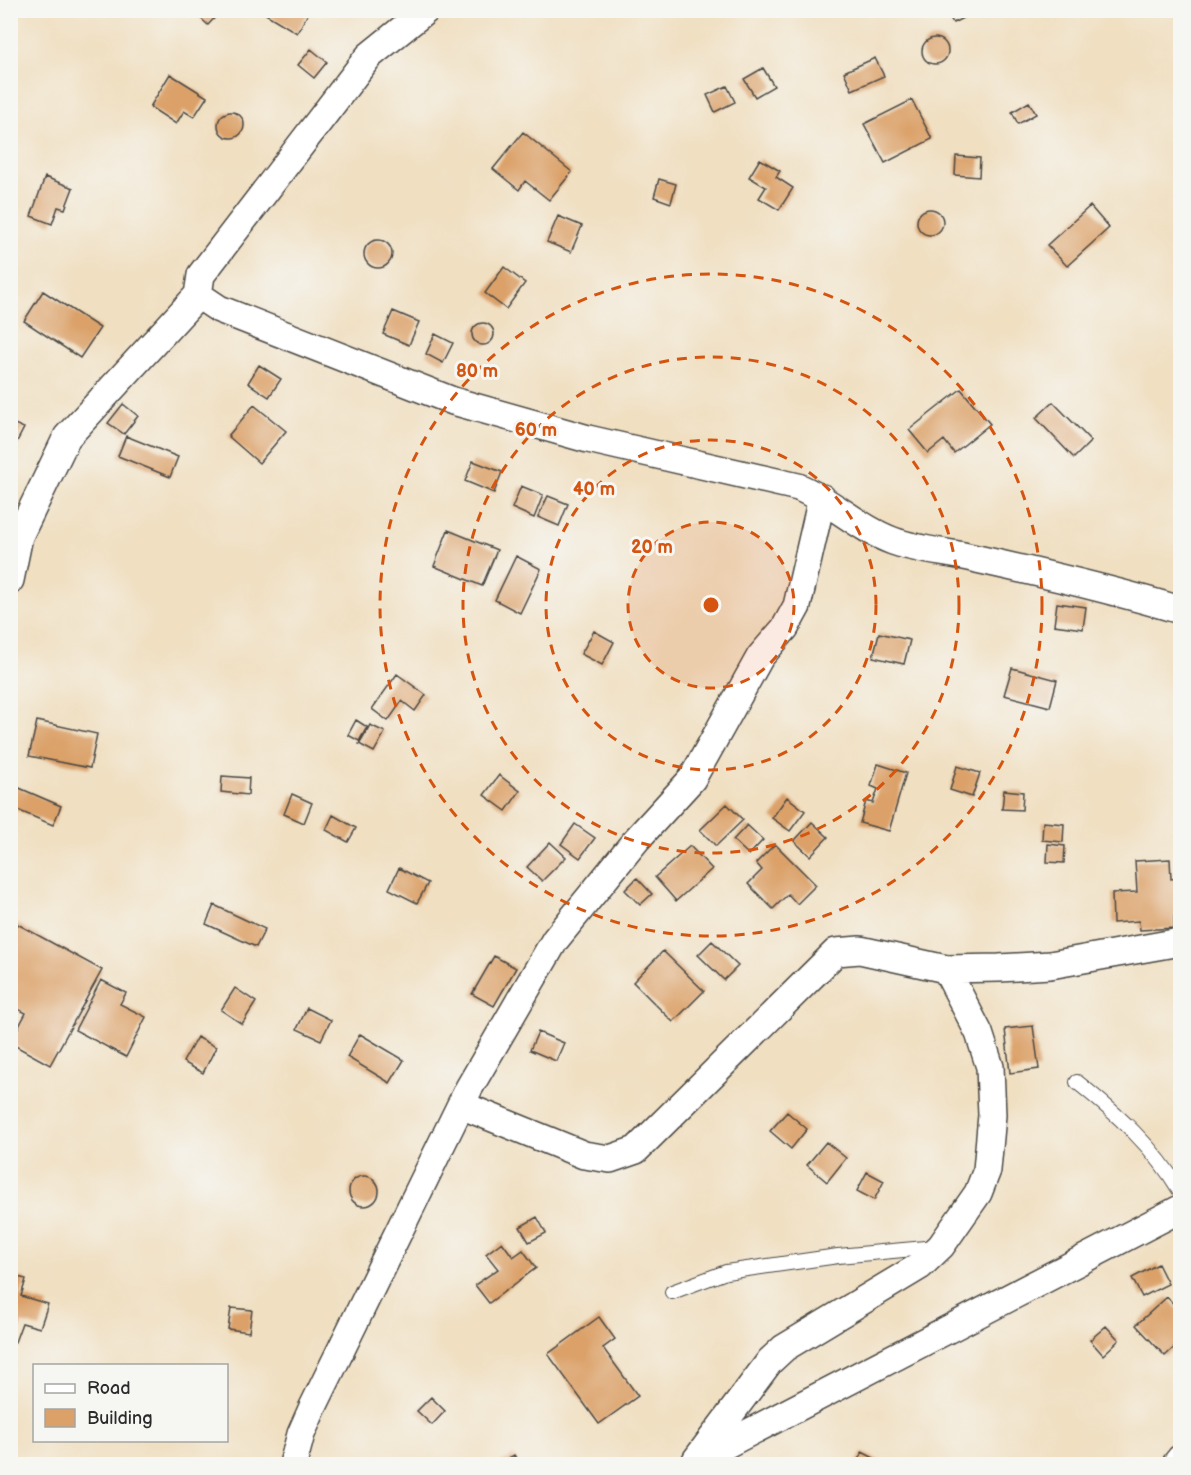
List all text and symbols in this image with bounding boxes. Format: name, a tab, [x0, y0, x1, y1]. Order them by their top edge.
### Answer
text: 80 m	[456, 361, 498, 382]
text: 60 m	[515, 420, 557, 441]
text: 40 m	[573, 479, 615, 500]
text: 20 m	[631, 537, 673, 558]
centre of rings	[701, 595, 721, 615]
legend	[33, 1364, 228, 1442]
text: Road	[87, 1378, 131, 1399]
text: Building	[87, 1408, 153, 1429]

